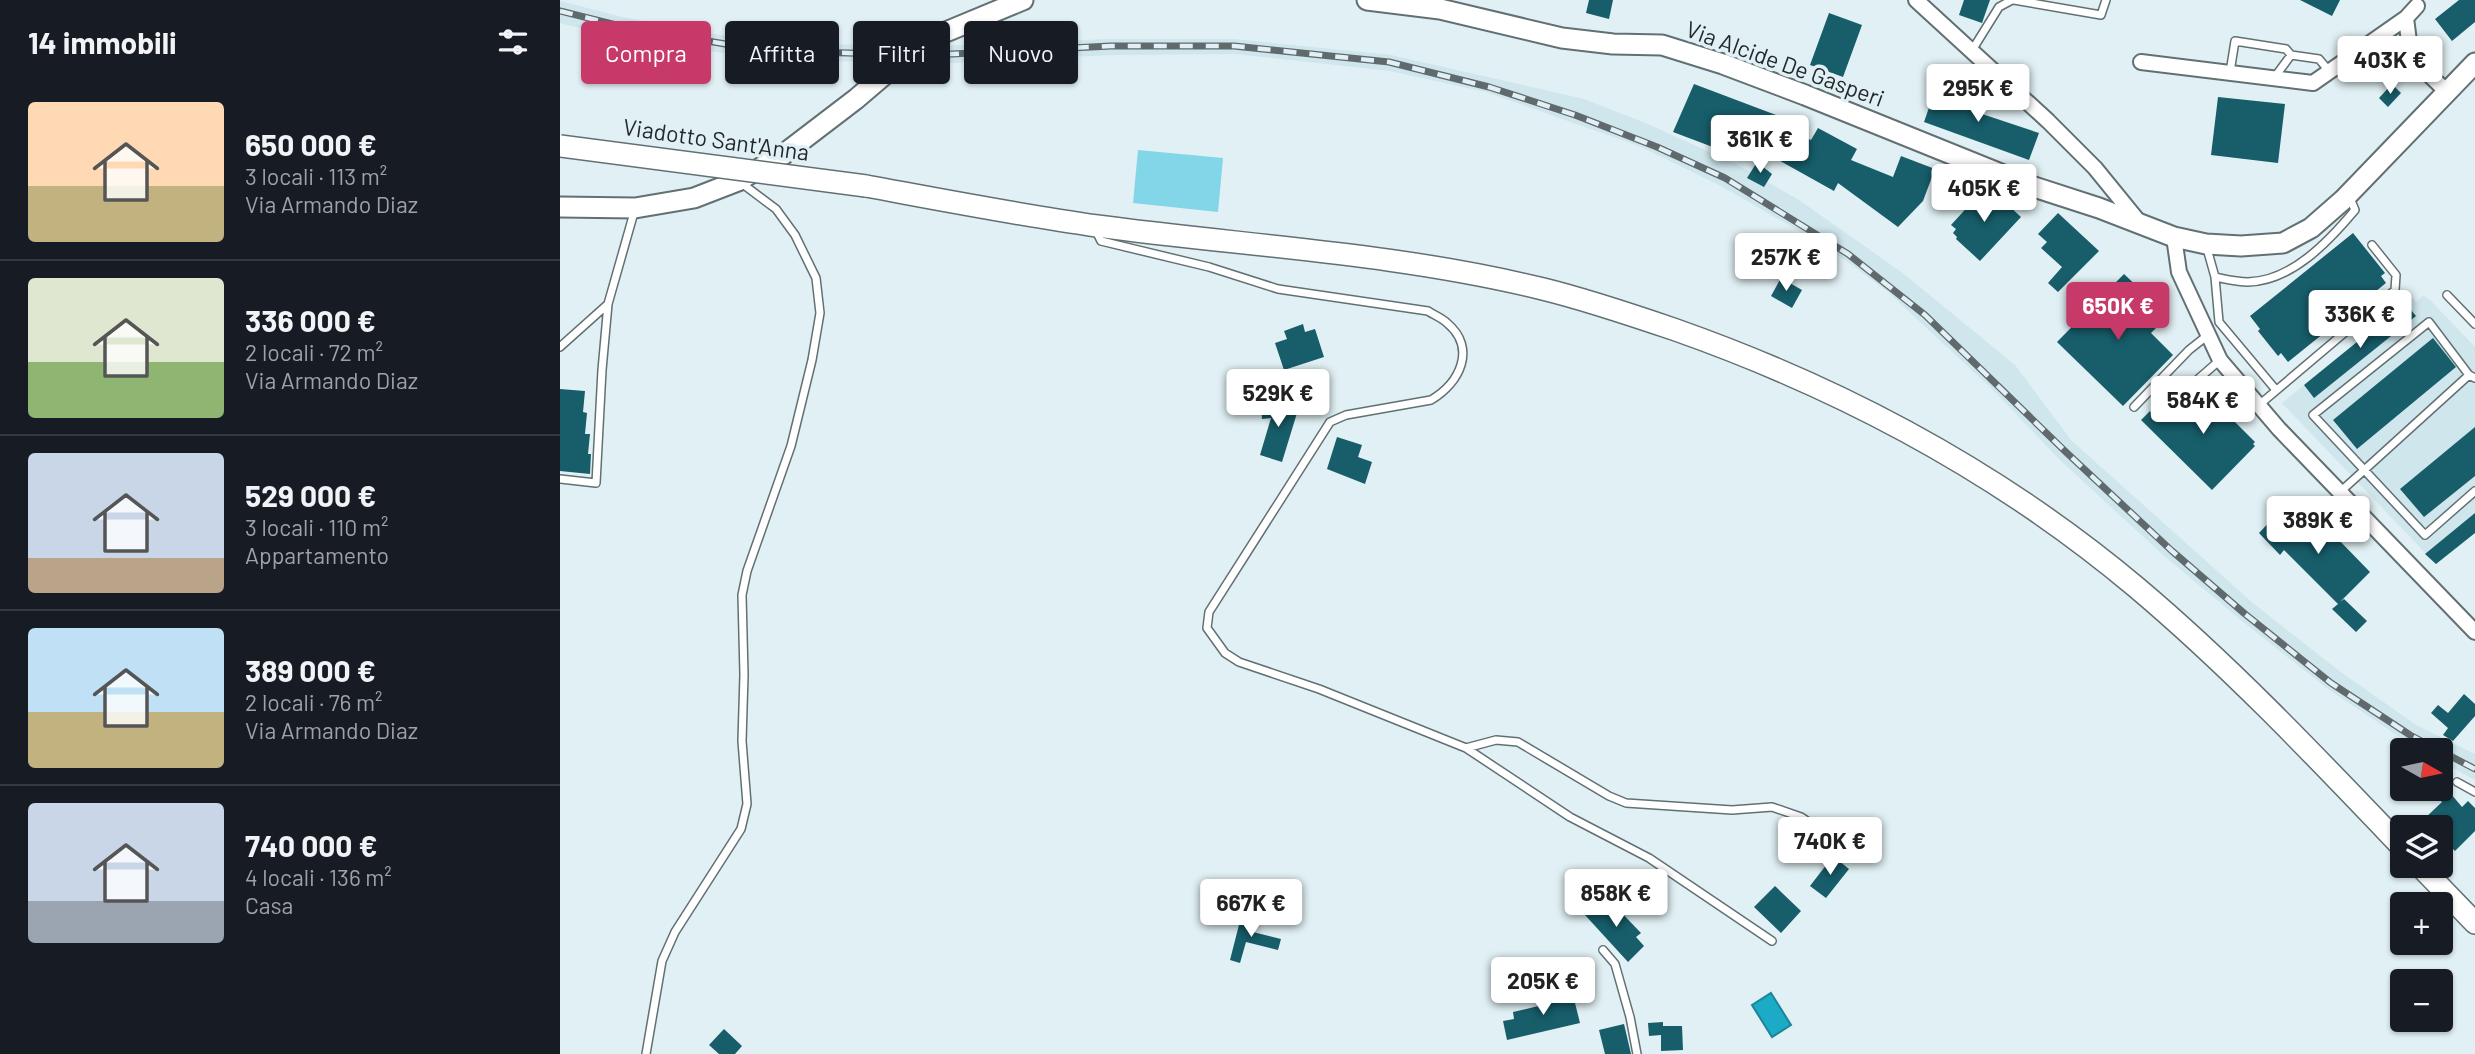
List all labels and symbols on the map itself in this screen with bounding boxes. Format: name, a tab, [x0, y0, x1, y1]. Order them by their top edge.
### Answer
street label: Via Alcide De Gasperi	[1682, 14, 1888, 112]
pin: 403K €	[2333, 36, 2447, 96]
pin: 295K €	[1921, 64, 2035, 124]
street label: Viadotto Sant'Anna	[621, 112, 811, 166]
pin: 361K €	[1703, 116, 1817, 175]
pin: 405K €	[1927, 164, 2041, 224]
pin: 257K €	[1729, 233, 1843, 293]
pin: 650K €	[2061, 282, 2175, 342]
pin: 336K €	[2303, 290, 2417, 350]
pin: 529K €	[1221, 370, 1335, 429]
pin: 584K €	[2146, 376, 2260, 436]
pin: 389K €	[2261, 496, 2375, 556]
north arrow	[2390, 738, 2454, 802]
pin: 740K €	[1773, 818, 1887, 877]
pin: 858K €	[1559, 870, 1673, 929]
pin: 667K €	[1194, 880, 1308, 939]
pin: 205K €	[1486, 958, 1600, 1017]

